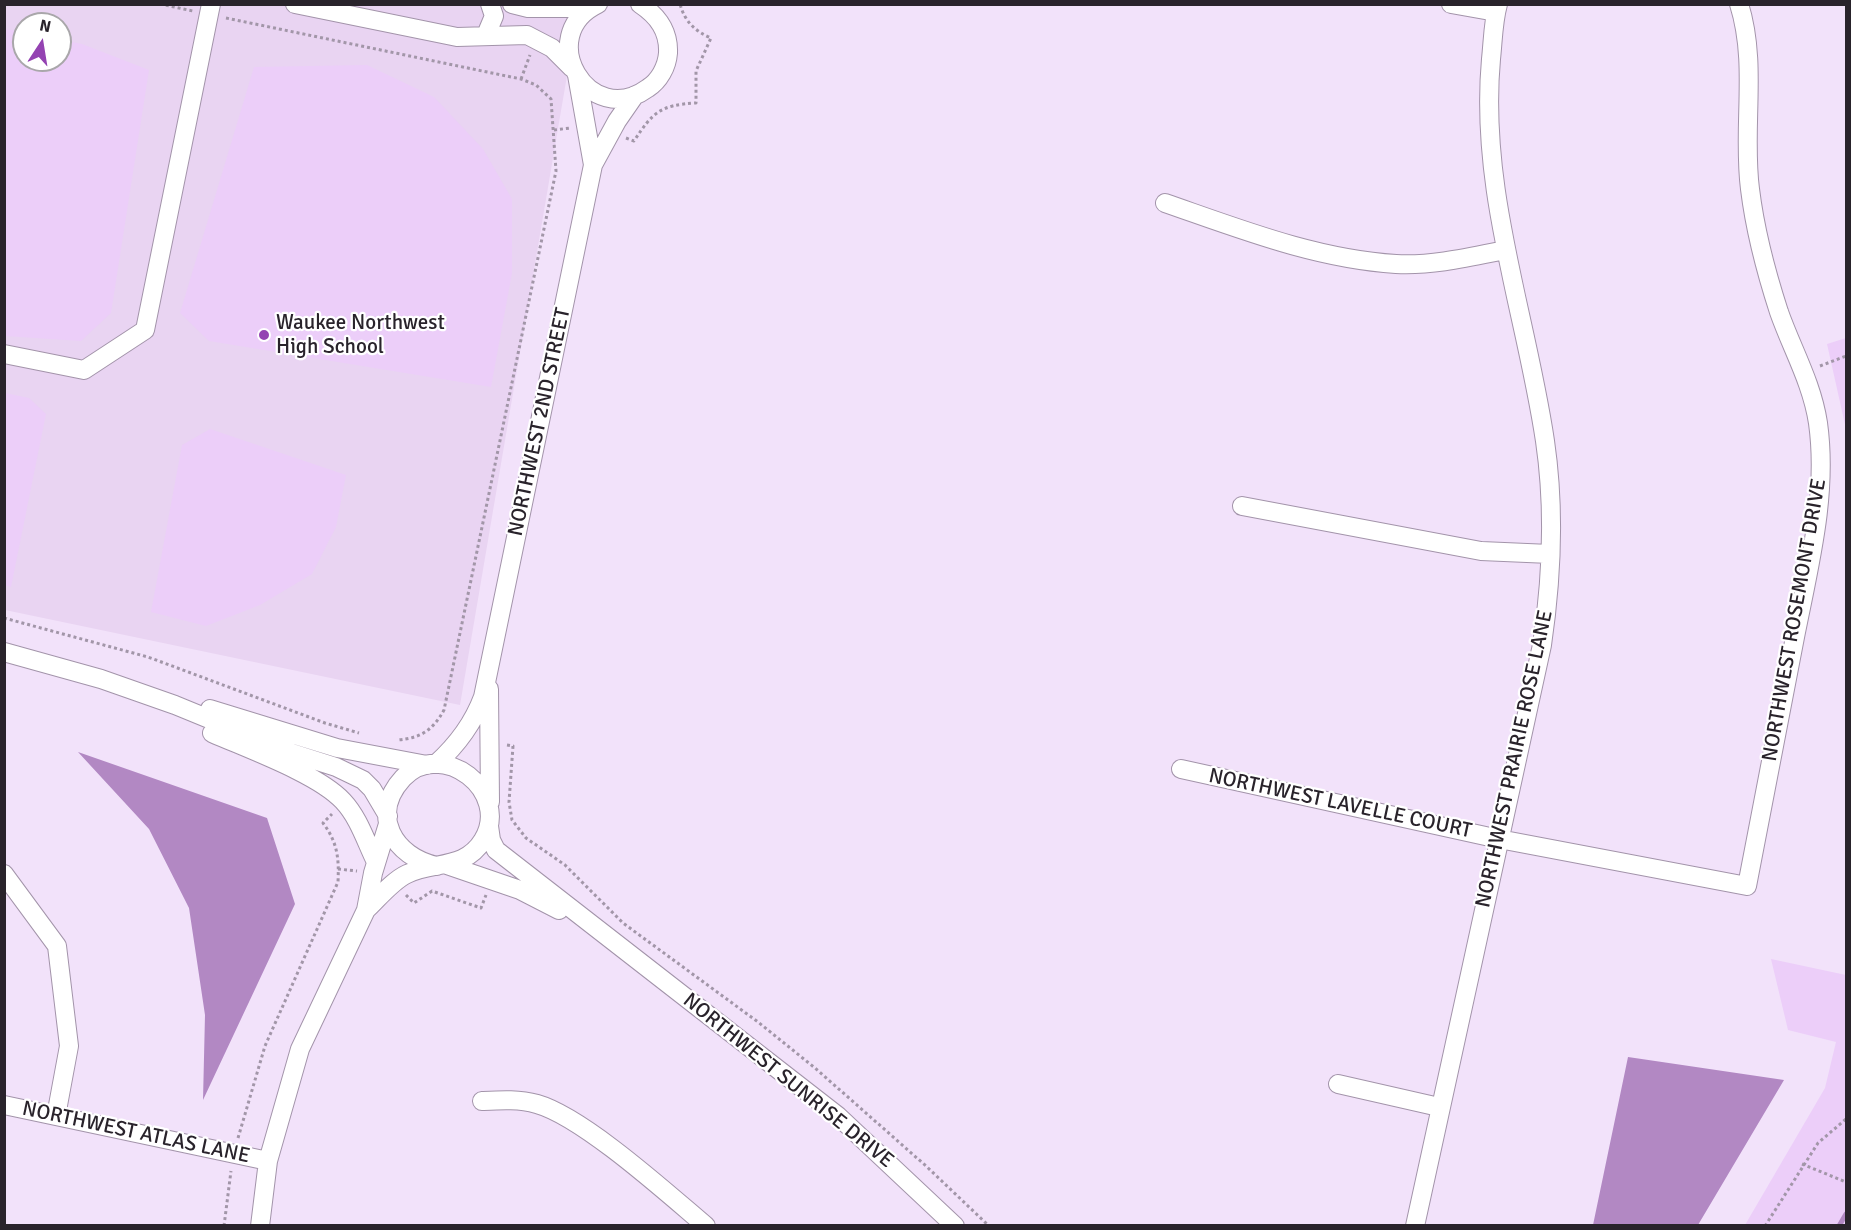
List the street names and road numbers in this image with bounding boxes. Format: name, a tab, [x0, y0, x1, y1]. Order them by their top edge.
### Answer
street label: NORTHWEST 2ND STREET	[503, 306, 577, 538]
street label: NORTHWEST ROSEMONT DRIVE	[1758, 477, 1832, 763]
street label: NORTHWEST PRAIRIE ROSE LANE	[1471, 608, 1559, 910]
street label: NORTHWEST LAVELLE COURT	[1206, 764, 1474, 844]
street label: NORTHWEST SUNRISE DRIVE	[677, 988, 899, 1174]
street label: NORTHWEST ATLAS LANE	[20, 1097, 252, 1169]

